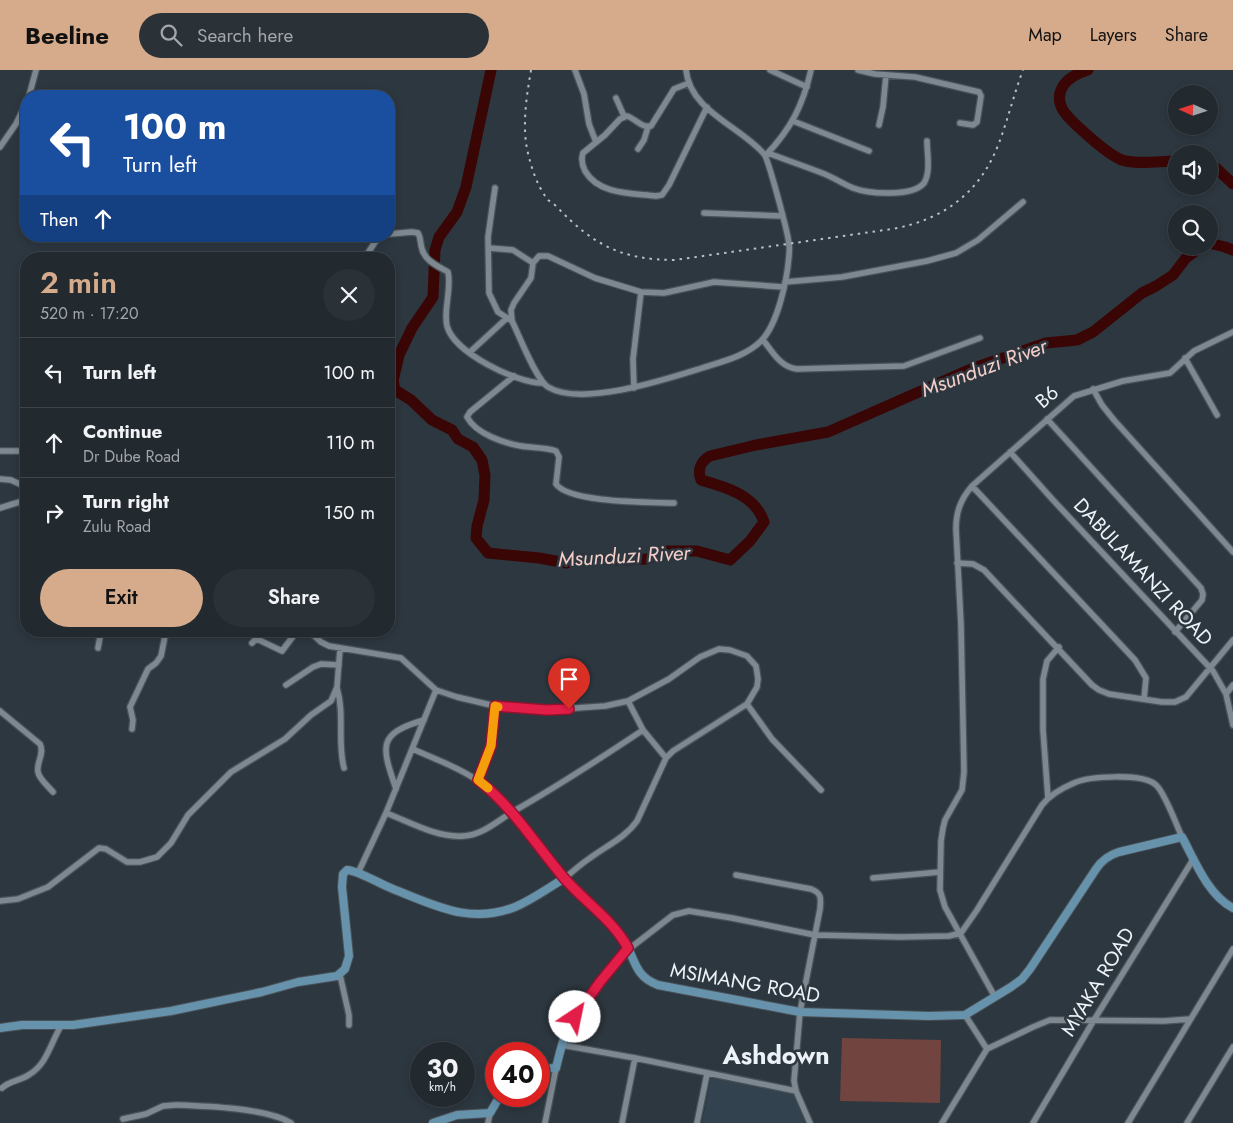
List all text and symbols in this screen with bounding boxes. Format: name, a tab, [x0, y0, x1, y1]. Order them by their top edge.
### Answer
search box	[139, 13, 489, 58]
text: Beeline	[25, 18, 109, 53]
icon: search	[157, 21, 185, 49]
text: Search here	[197, 22, 293, 49]
text: Map	[1028, 22, 1062, 48]
text: Layers	[1090, 22, 1137, 48]
text: Share	[1165, 22, 1208, 48]
north arrow	[1168, 85, 1218, 135]
map controls	[1168, 85, 1218, 255]
text: 100 m	[123, 102, 226, 152]
icon: left	[40, 110, 105, 175]
button: sound	[1168, 145, 1218, 195]
text: Turn left	[123, 148, 197, 180]
icon: ahead	[89, 205, 117, 233]
button: search	[1168, 205, 1218, 255]
text: Then	[40, 206, 79, 233]
text: 2 min	[40, 261, 117, 304]
button: close	[323, 269, 375, 321]
text: 520 m · 17:20	[40, 302, 139, 325]
water label: Msunduzi River	[917, 331, 1052, 405]
icon: left	[40, 359, 68, 387]
text: Turn left	[83, 359, 156, 386]
text: 100 m	[323, 359, 375, 386]
street label: B6	[1029, 379, 1065, 415]
text: Continue	[83, 418, 162, 445]
icon: ahead	[40, 429, 68, 457]
text: 110 m	[326, 429, 375, 456]
text: Dr Dube Road	[83, 445, 180, 468]
text: Turn right	[83, 488, 169, 515]
street label: DABULAMANZI ROAD	[1067, 492, 1219, 652]
icon: right	[40, 499, 68, 527]
text: 150 m	[324, 499, 375, 526]
text: Zulu Road	[83, 515, 151, 538]
water label: Msunduzi River	[557, 538, 692, 574]
button: Exit	[40, 569, 203, 627]
button: Share	[213, 569, 375, 627]
pin	[548, 658, 590, 709]
icon: arrive	[555, 665, 583, 693]
street label: MYAKA ROAD	[1054, 922, 1142, 1042]
street label: MSIMANG ROAD	[668, 956, 822, 1010]
position arrow	[548, 990, 600, 1042]
district label: Ashdown	[721, 1037, 830, 1073]
speed limit sign: 40	[485, 1042, 550, 1107]
text: 30	[426, 1050, 459, 1086]
text: km/h	[429, 1078, 456, 1096]

